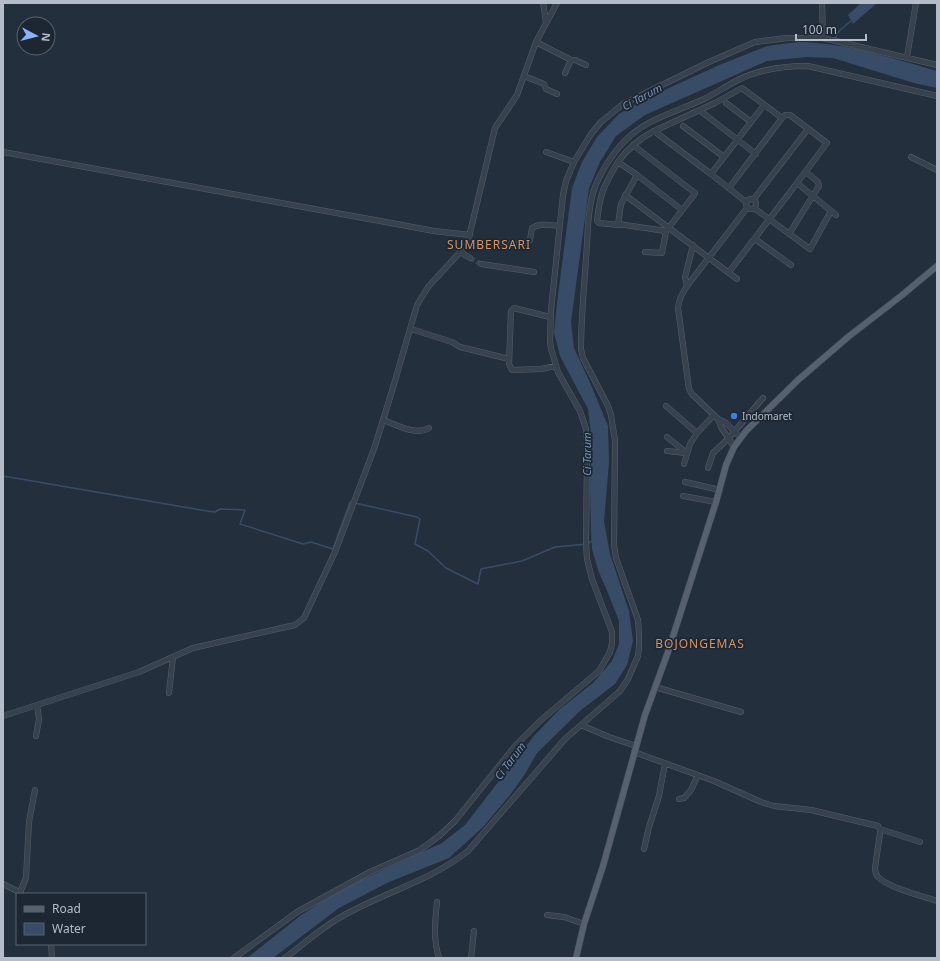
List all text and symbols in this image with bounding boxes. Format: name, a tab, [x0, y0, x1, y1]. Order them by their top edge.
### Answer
north arrow	[16, 16, 56, 56]
scale bar	[796, 16, 866, 42]
text: 100 m	[802, 21, 837, 38]
text: N	[38, 32, 54, 43]
water label: Ci Tarum	[619, 80, 665, 113]
district label: SUMBERSARI	[447, 236, 531, 253]
place label: Indomaret	[742, 409, 792, 423]
marker: Indomaret	[729, 411, 739, 421]
water label: Ci Tarum	[579, 432, 594, 476]
district label: BOJONGEMAS	[655, 635, 745, 652]
water label: Ci Tarum	[491, 739, 529, 783]
legend	[16, 893, 146, 945]
text: Road	[52, 900, 81, 917]
text: Water	[52, 920, 86, 937]

